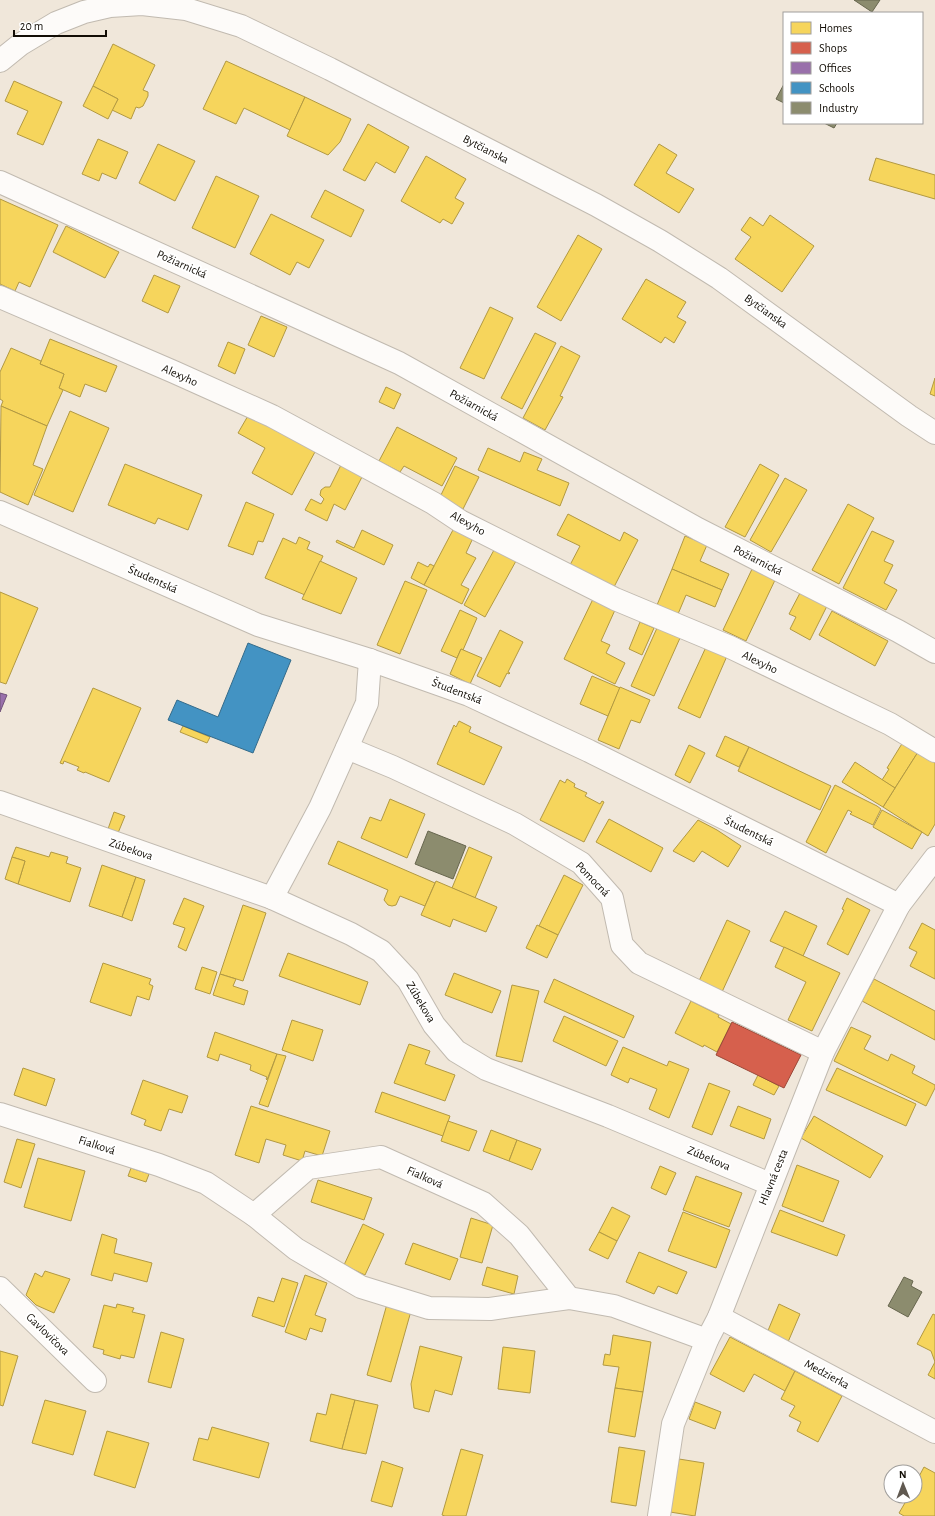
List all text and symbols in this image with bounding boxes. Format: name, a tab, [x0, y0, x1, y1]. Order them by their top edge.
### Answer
scale bar	[14, 12, 106, 38]
legend	[783, 12, 923, 124]
text: 20 m	[20, 20, 43, 32]
text: Homes	[819, 22, 852, 34]
text: Shops	[819, 42, 847, 54]
text: Offices	[819, 62, 852, 74]
text: Schools	[819, 82, 854, 94]
text: Industry	[819, 102, 858, 115]
street label: Bytčianska	[461, 132, 511, 167]
street label: Požiarnická	[155, 248, 209, 280]
street label: Bytčianska	[742, 292, 790, 332]
street label: Alexyho	[160, 362, 200, 389]
street label: Požiarnická	[448, 387, 501, 423]
street label: Alexyho	[448, 509, 488, 538]
street label: Požiarnická	[732, 543, 785, 578]
street label: Študentská	[127, 562, 180, 595]
street label: Alexyho	[740, 648, 780, 677]
street label: Študentská	[430, 675, 484, 706]
street label: Študentská	[723, 813, 776, 848]
street label: Zúbekova	[108, 836, 155, 862]
street label: Pomocná	[574, 859, 613, 899]
street label: Zúbekova	[404, 979, 438, 1025]
street label: Fialková	[77, 1133, 117, 1157]
street label: Zúbekova	[686, 1144, 733, 1173]
street label: Hlavná cesta	[756, 1147, 790, 1207]
street label: Fialková	[405, 1164, 445, 1190]
street label: Gavlovičova	[24, 1311, 72, 1358]
street label: Medzierka	[803, 1357, 852, 1391]
north arrow	[883, 1464, 923, 1504]
text: N	[899, 1469, 907, 1480]

